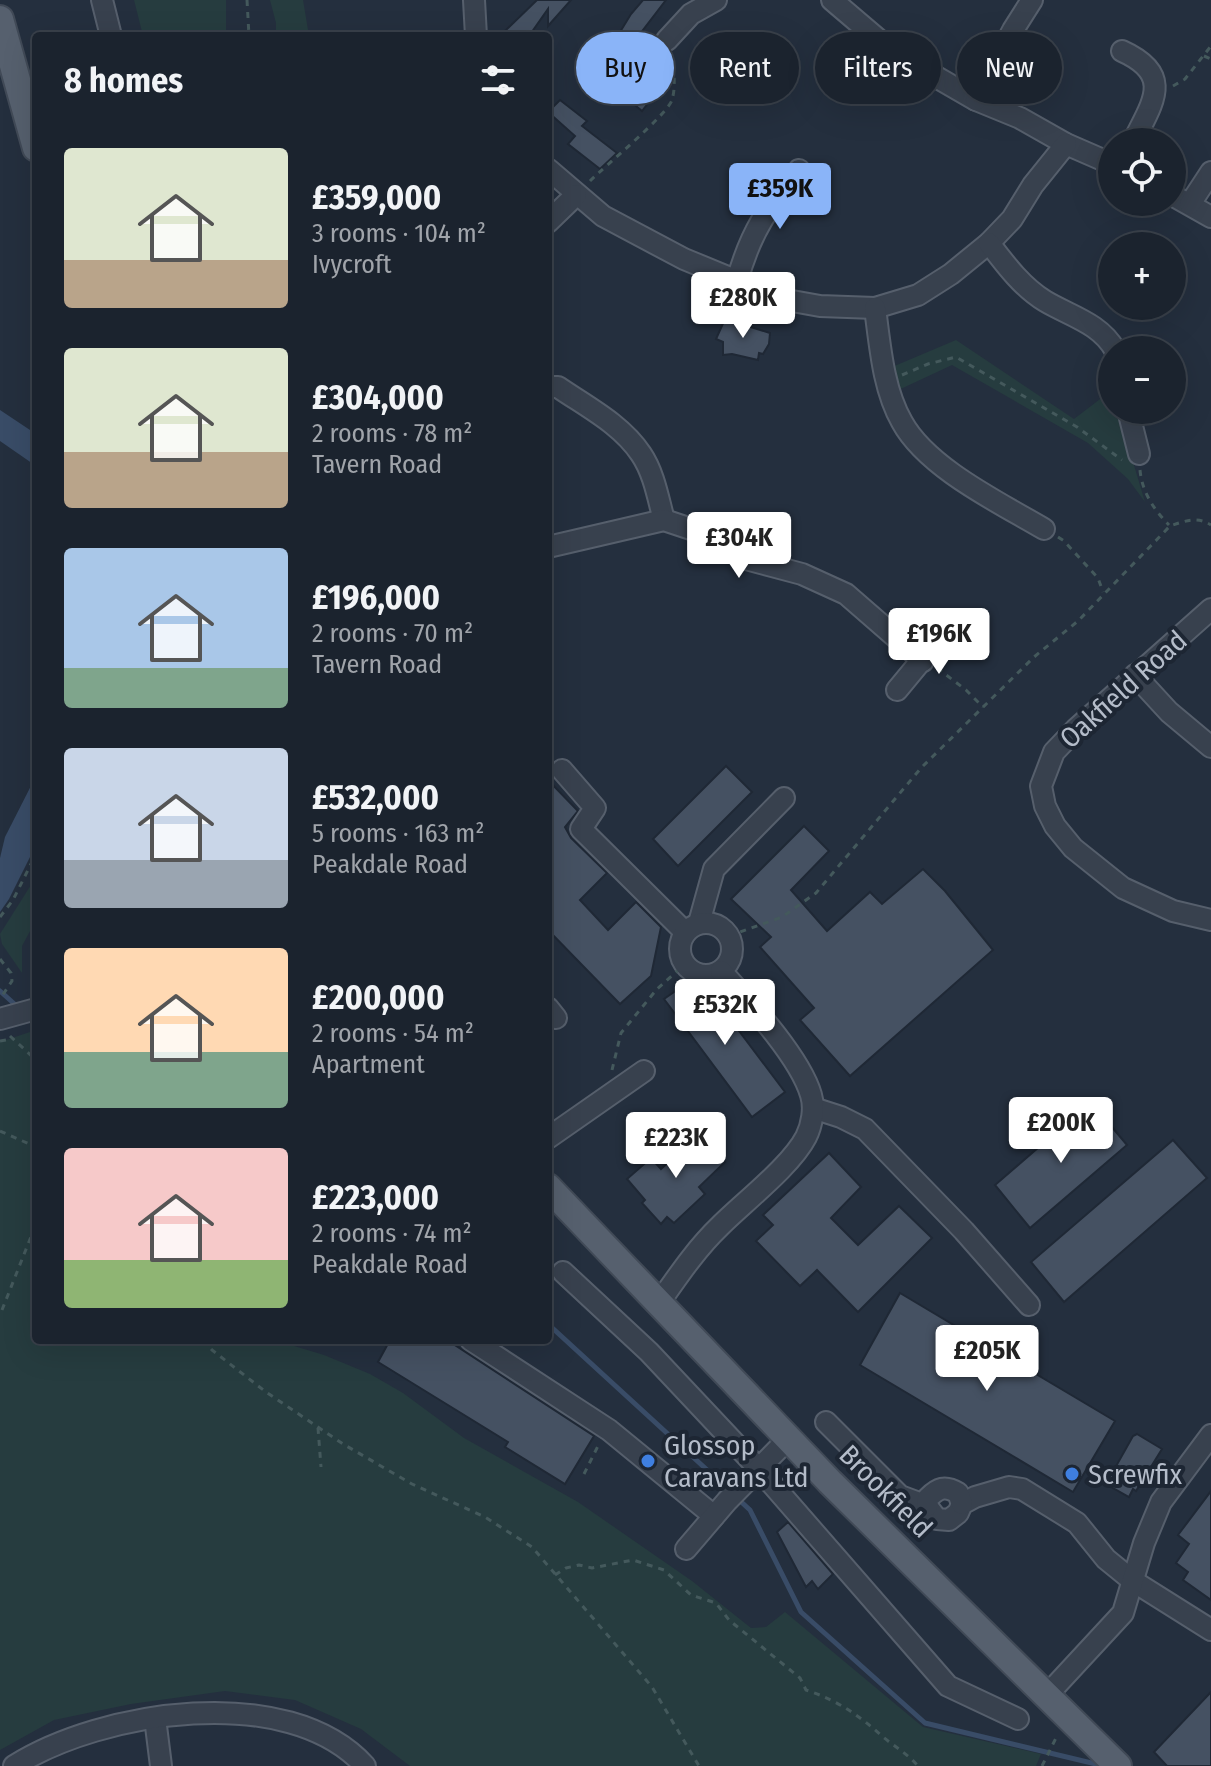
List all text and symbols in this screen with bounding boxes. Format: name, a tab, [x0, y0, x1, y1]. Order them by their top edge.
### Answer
chip: Buy	[576, 32, 674, 104]
chip: Rent	[690, 32, 799, 104]
chip: Filters	[815, 32, 941, 104]
chip: New	[957, 32, 1062, 104]
icon: filters	[476, 58, 520, 102]
text: 8 homes	[64, 60, 183, 101]
map controls	[1098, 128, 1186, 424]
button: locate	[1098, 128, 1186, 216]
pin: £359K	[724, 163, 836, 231]
text: £359K	[747, 173, 813, 204]
text: £359,000	[312, 177, 441, 218]
icon: home	[128, 180, 224, 276]
text: 3 rooms · 104 m²	[312, 218, 486, 249]
button: +	[1098, 232, 1186, 320]
text: Ivycroft	[312, 249, 391, 280]
pin: £280K	[687, 272, 799, 340]
text: £280K	[709, 282, 777, 313]
button: −	[1098, 336, 1186, 424]
text: £304,000	[312, 377, 444, 418]
icon: home	[128, 380, 224, 476]
text: 2 rooms · 78 m²	[312, 418, 473, 449]
text: Tavern Road	[312, 449, 442, 480]
pin: £304K	[683, 512, 795, 580]
text: £304K	[705, 522, 773, 553]
text: £196,000	[312, 577, 440, 618]
icon: home	[128, 580, 224, 676]
pin: £196K	[883, 608, 995, 676]
text: 2 rooms · 70 m²	[312, 618, 473, 649]
text: £196K	[906, 618, 972, 649]
street label: Oakfield Road	[1053, 624, 1194, 755]
text: Tavern Road	[312, 649, 442, 680]
text: £532,000	[312, 777, 439, 818]
icon: home	[128, 780, 224, 876]
text: 5 rooms · 163 m²	[312, 818, 485, 849]
text: Peakdale Road	[312, 849, 468, 880]
text: £200,000	[312, 977, 444, 1018]
pin: £532K	[669, 979, 781, 1047]
icon: home	[128, 980, 224, 1076]
text: £532K	[693, 989, 757, 1020]
text: 2 rooms · 54 m²	[312, 1018, 474, 1049]
text: Apartment	[312, 1049, 425, 1080]
pin: £200K	[1005, 1097, 1117, 1165]
text: £200K	[1027, 1107, 1095, 1138]
pin: £223K	[620, 1112, 732, 1180]
text: £223K	[644, 1122, 708, 1153]
text: £223,000	[312, 1177, 439, 1218]
icon: home	[128, 1180, 224, 1276]
text: 2 rooms · 74 m²	[312, 1218, 472, 1249]
text: Peakdale Road	[312, 1249, 468, 1280]
pin: £205K	[931, 1325, 1043, 1393]
text: £205K	[954, 1335, 1020, 1366]
place label: Glossop Caravans Ltd	[664, 1429, 808, 1494]
street label: Brookfield	[832, 1438, 939, 1545]
marker: Glossop Caravans Ltd	[639, 1452, 657, 1470]
place label: Screwfix	[1088, 1458, 1183, 1491]
marker: Screwfix	[1063, 1465, 1081, 1483]

